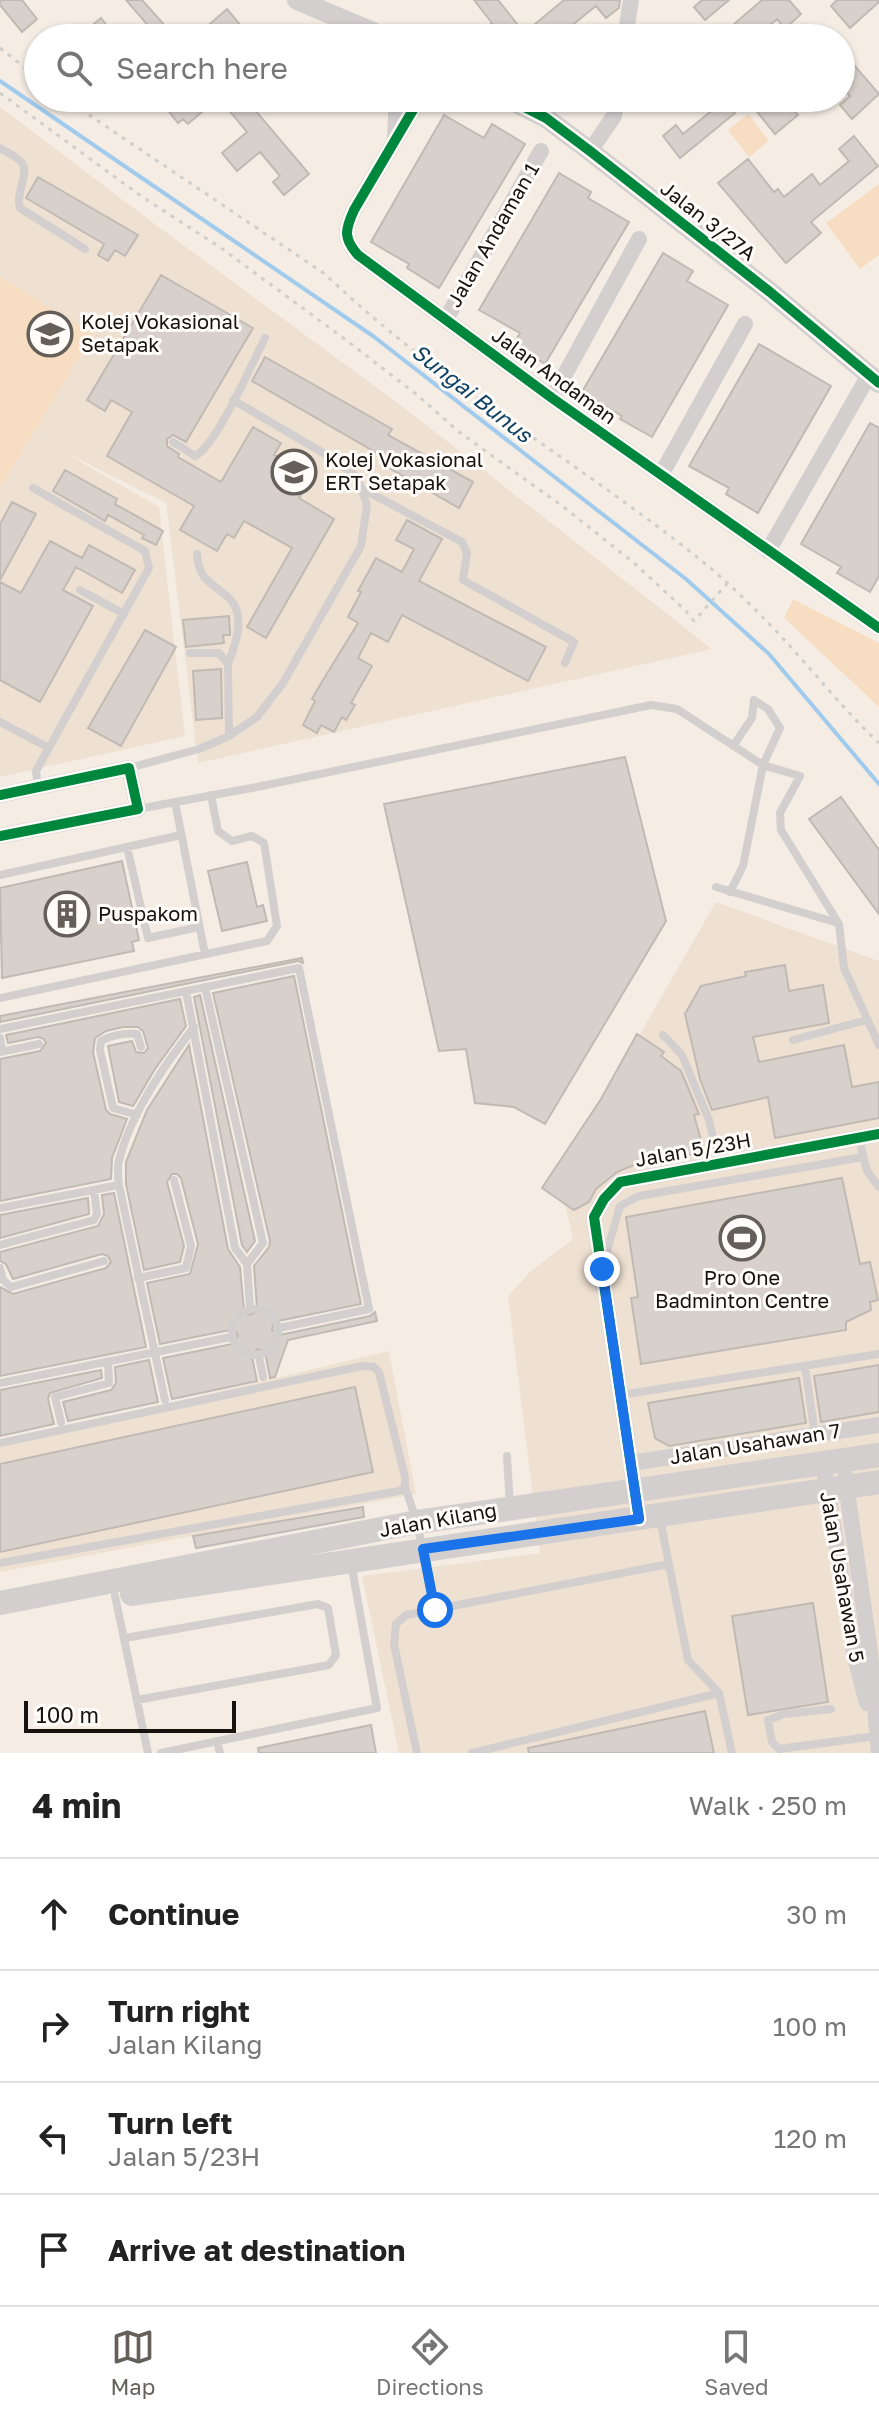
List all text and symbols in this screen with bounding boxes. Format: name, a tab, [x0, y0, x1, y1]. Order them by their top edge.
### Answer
search box	[24, 24, 855, 112]
icon: search	[52, 46, 96, 90]
text: Search here	[116, 50, 288, 86]
street label: Jalan Andaman 1	[441, 158, 543, 311]
street label: Jalan 3/27A	[656, 176, 761, 265]
place label: Kolej Vokasional Setapak	[81, 309, 239, 356]
school or university icon: Kolej Vokasional Setapak	[26, 310, 74, 358]
street label: Jalan Andaman	[488, 322, 622, 428]
water label: Sungai Bunus	[407, 337, 539, 449]
place label: Kolej Vokasional ERT Setapak	[325, 447, 483, 494]
school or university icon: Kolej Vokasional ERT Setapak	[270, 448, 318, 496]
building icon: Puspakom	[43, 890, 91, 938]
place label: Puspakom	[98, 901, 198, 925]
street label: Jalan 5/23H	[633, 1127, 753, 1171]
sports icon: Pro One Badminton Centre	[718, 1214, 766, 1262]
route end	[584, 1251, 620, 1287]
place label: Pro One Badminton Centre	[655, 1265, 829, 1312]
street label: Jalan Usahawan 7	[668, 1418, 842, 1468]
street label: Jalan Usahawan 5	[816, 1489, 870, 1664]
street label: Jalan Kilang	[377, 1497, 498, 1541]
route start	[417, 1592, 453, 1628]
scale bar	[24, 1697, 236, 1733]
text: 100 m	[36, 1701, 99, 1728]
text: 4 min	[32, 1785, 121, 1825]
text: Walk · 250 m	[689, 1790, 847, 1821]
icon: ahead	[32, 1892, 76, 1936]
text: Continue	[108, 1896, 239, 1932]
text: 30 m	[786, 1899, 847, 1930]
text: Turn right	[108, 1993, 250, 2029]
icon: right	[32, 2004, 76, 2048]
text: 100 m	[773, 2011, 847, 2042]
text: Jalan Kilang	[108, 2029, 263, 2060]
text: Turn left	[108, 2105, 233, 2141]
icon: left	[32, 2116, 76, 2160]
text: 120 m	[774, 2123, 847, 2154]
text: Jalan 5/23H	[108, 2141, 260, 2172]
icon: arrive	[32, 2228, 76, 2272]
text: Arrive at destination	[108, 2232, 405, 2268]
tab: Map	[110, 2325, 155, 2400]
tab: Directions	[376, 2325, 484, 2400]
tab: Saved	[704, 2325, 769, 2400]

